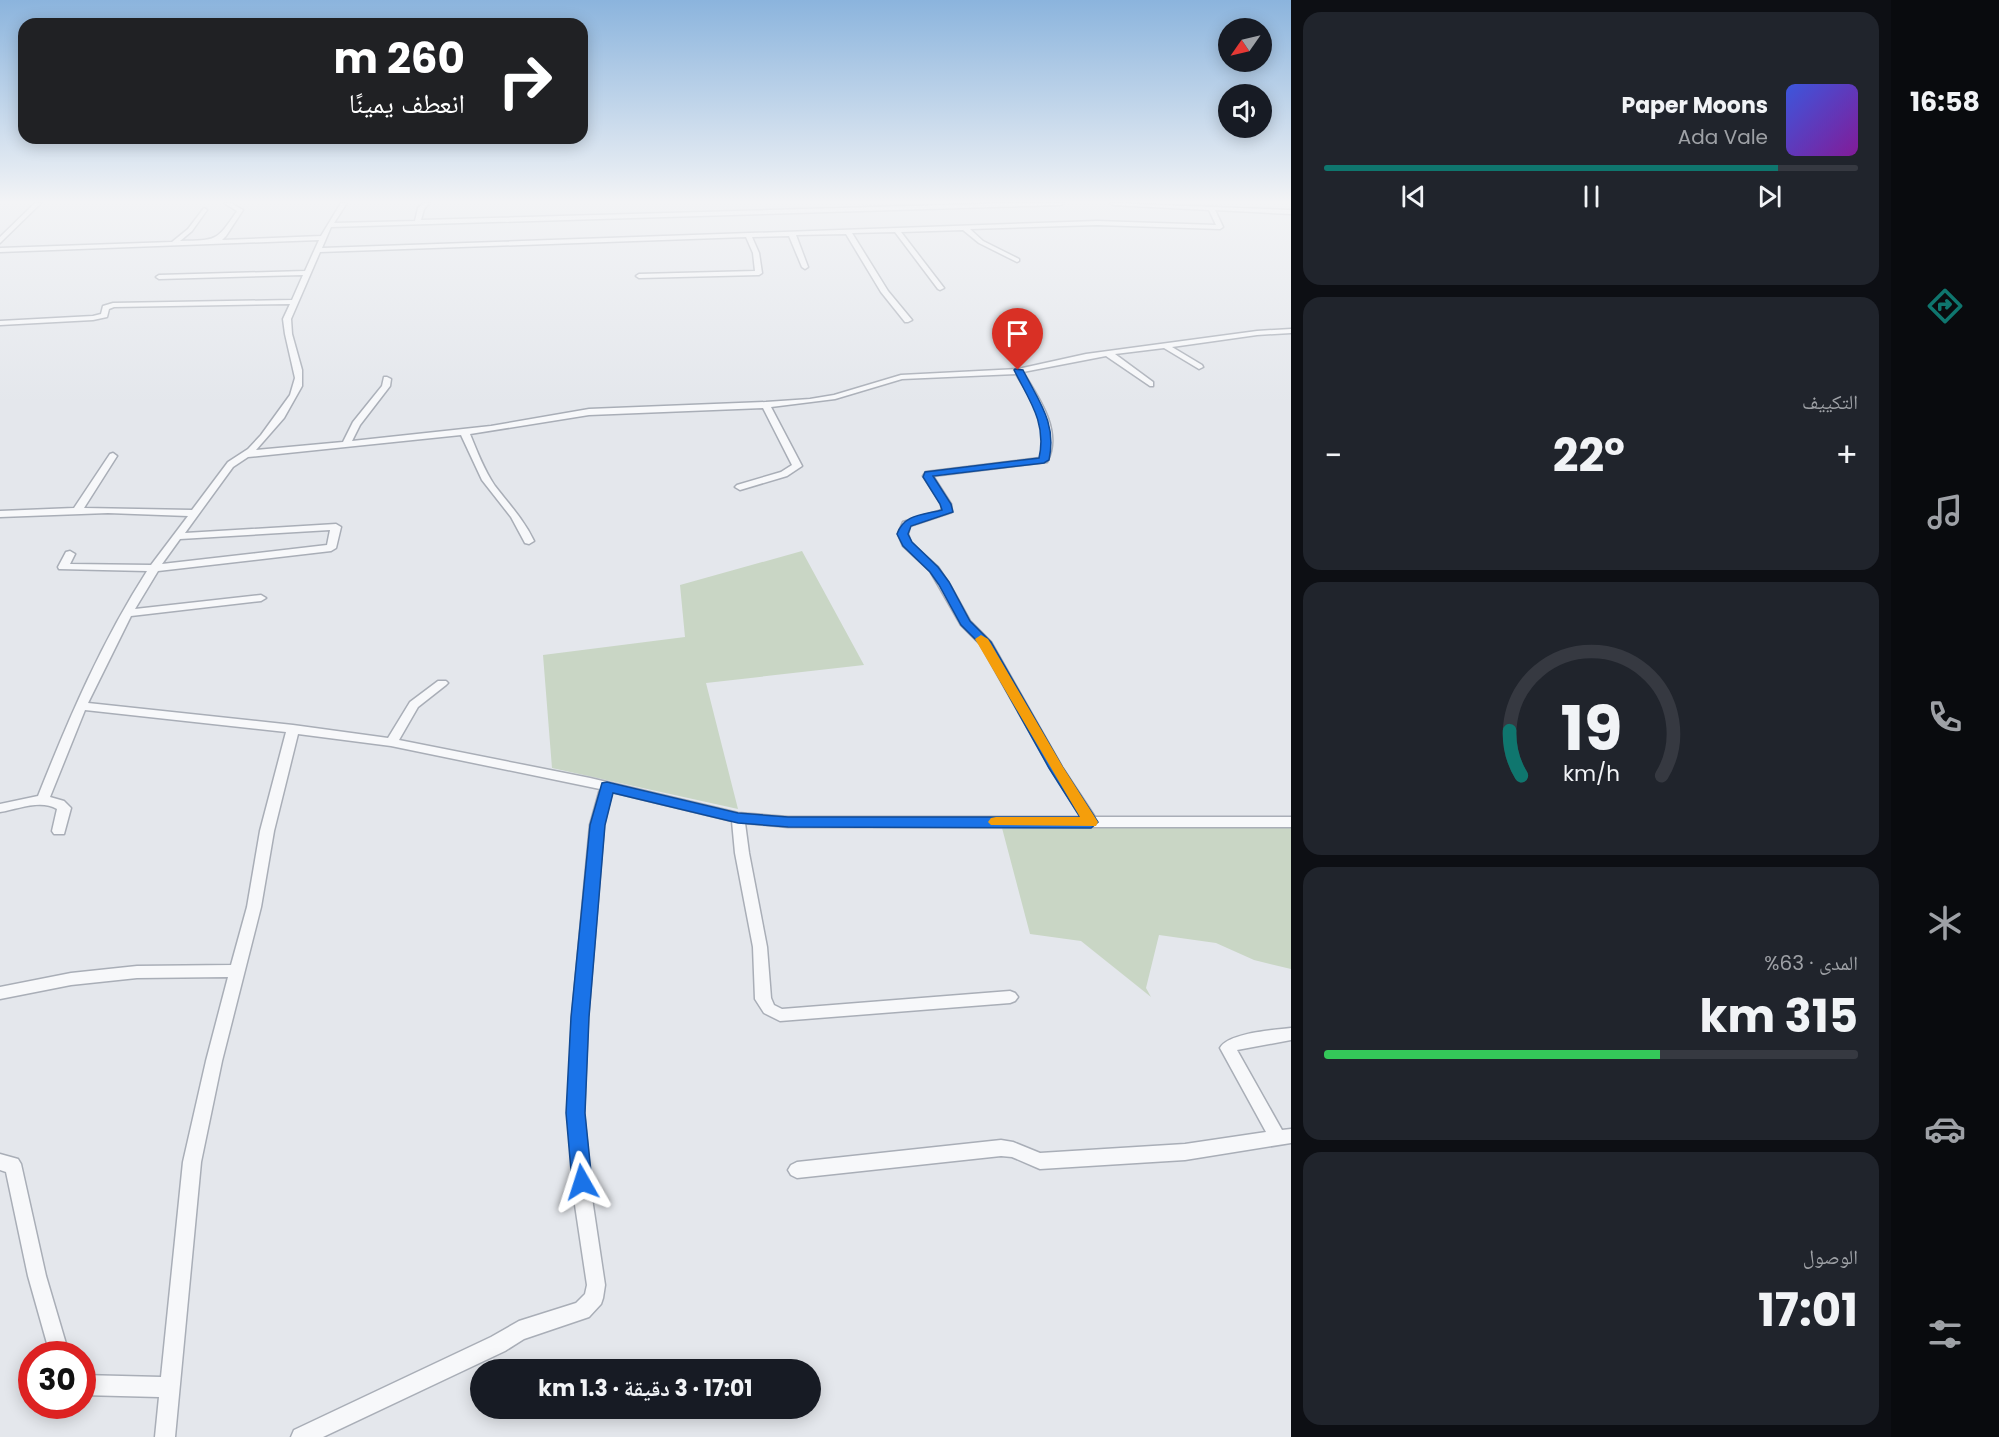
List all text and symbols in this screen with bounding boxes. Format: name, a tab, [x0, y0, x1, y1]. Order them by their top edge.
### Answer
north arrow	[1218, 18, 1272, 72]
map controls	[1218, 18, 1272, 138]
text: 260 m	[333, 29, 465, 88]
icon: right	[486, 42, 564, 120]
text: 16:58	[1910, 83, 1980, 120]
button: sound	[1218, 84, 1272, 138]
text: انعطف يمينًا	[349, 85, 465, 122]
text: Paper Moons	[1621, 90, 1768, 121]
text: Ada Vale	[1678, 123, 1768, 151]
icon: previous	[1397, 180, 1430, 213]
icon: pause	[1575, 180, 1608, 213]
icon: next	[1753, 180, 1786, 213]
icon: directions	[1924, 285, 1966, 327]
pin	[992, 308, 1043, 370]
icon: arrive	[1001, 317, 1034, 350]
text: التكييف	[1802, 388, 1858, 416]
text: 22°	[1553, 424, 1625, 487]
text: −	[1324, 432, 1342, 479]
text: +	[1835, 432, 1858, 479]
icon: music	[1924, 491, 1966, 533]
text: 19	[1560, 684, 1622, 772]
icon: phone	[1924, 696, 1966, 738]
text: km/h	[1562, 758, 1620, 789]
icon: climate	[1924, 902, 1966, 944]
text: المدى · 63%	[1764, 949, 1858, 977]
text: 315 km	[1700, 985, 1858, 1048]
icon: car	[1924, 1108, 1966, 1150]
position arrow	[550, 1150, 614, 1214]
text: الوصول	[1803, 1243, 1858, 1271]
text: 17:01	[1758, 1279, 1858, 1342]
icon: filters	[1924, 1313, 1966, 1355]
speed limit sign: 30	[18, 1341, 96, 1419]
text: 17:01 · 3 دقيقة · 1.3 km	[538, 1373, 753, 1404]

